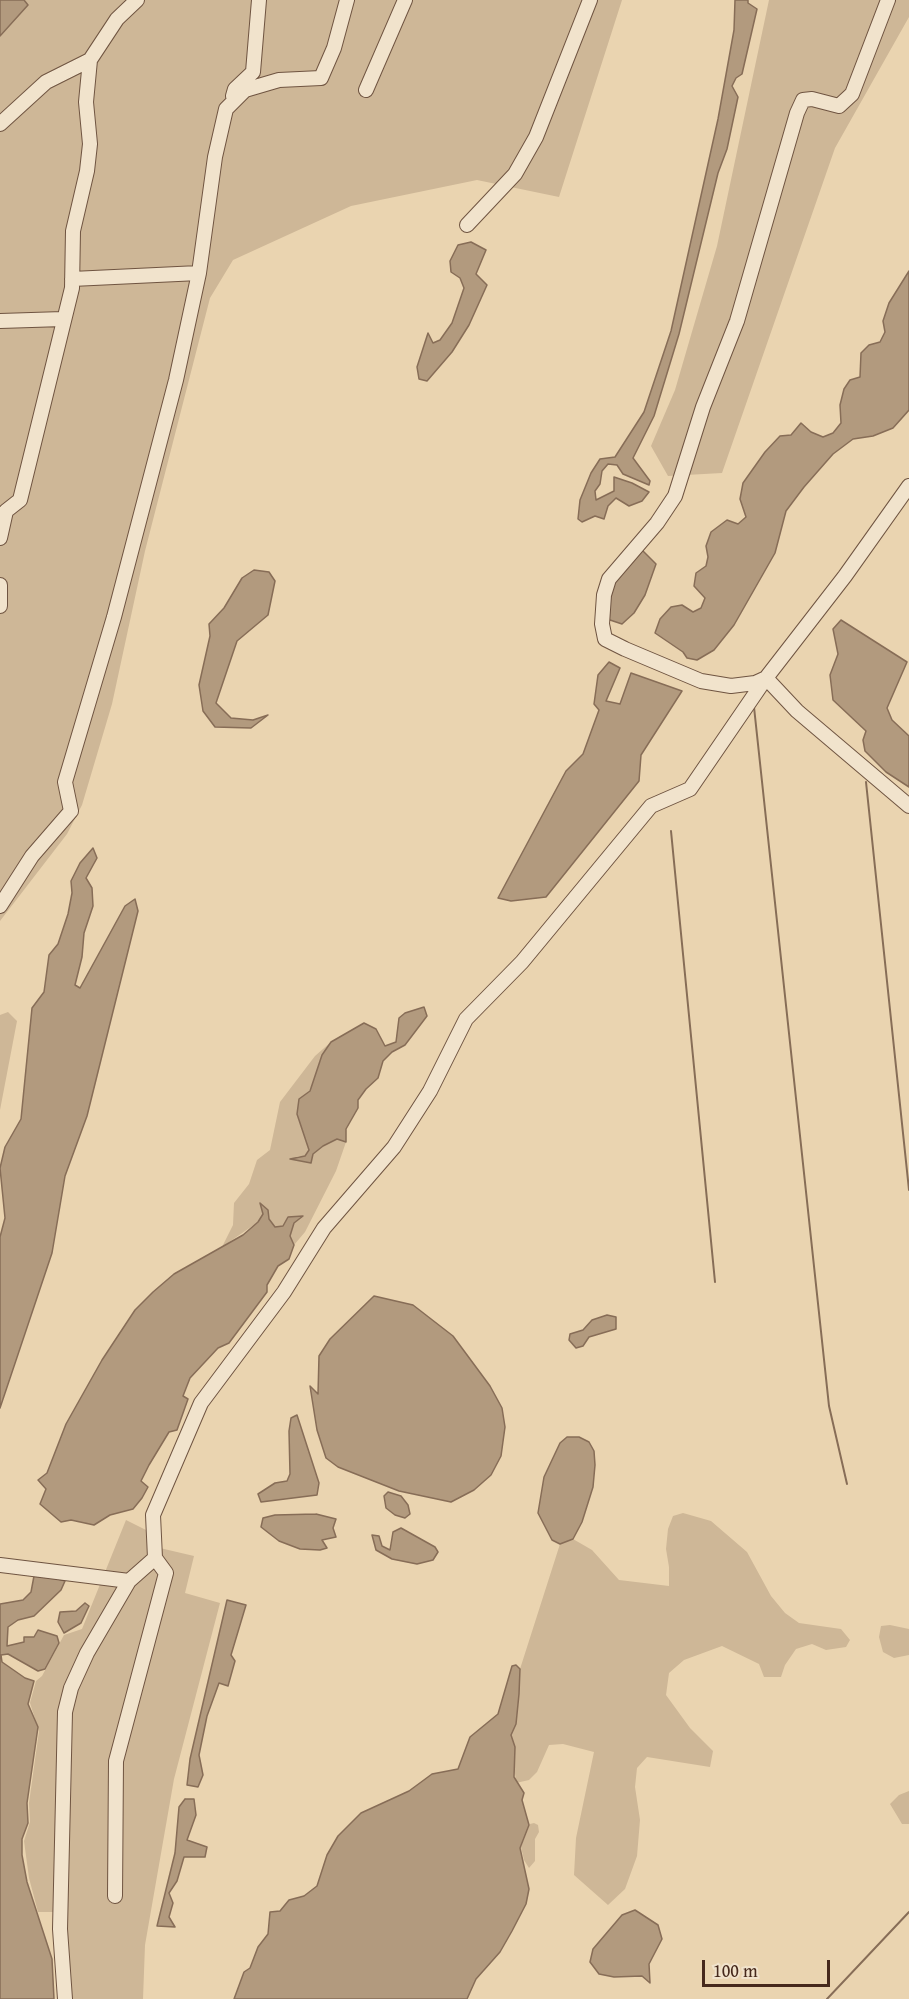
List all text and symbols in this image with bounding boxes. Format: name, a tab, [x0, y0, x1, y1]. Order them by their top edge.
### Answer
scale bar	[705, 1948, 832, 1986]
text: 100 m	[713, 1957, 758, 1984]

